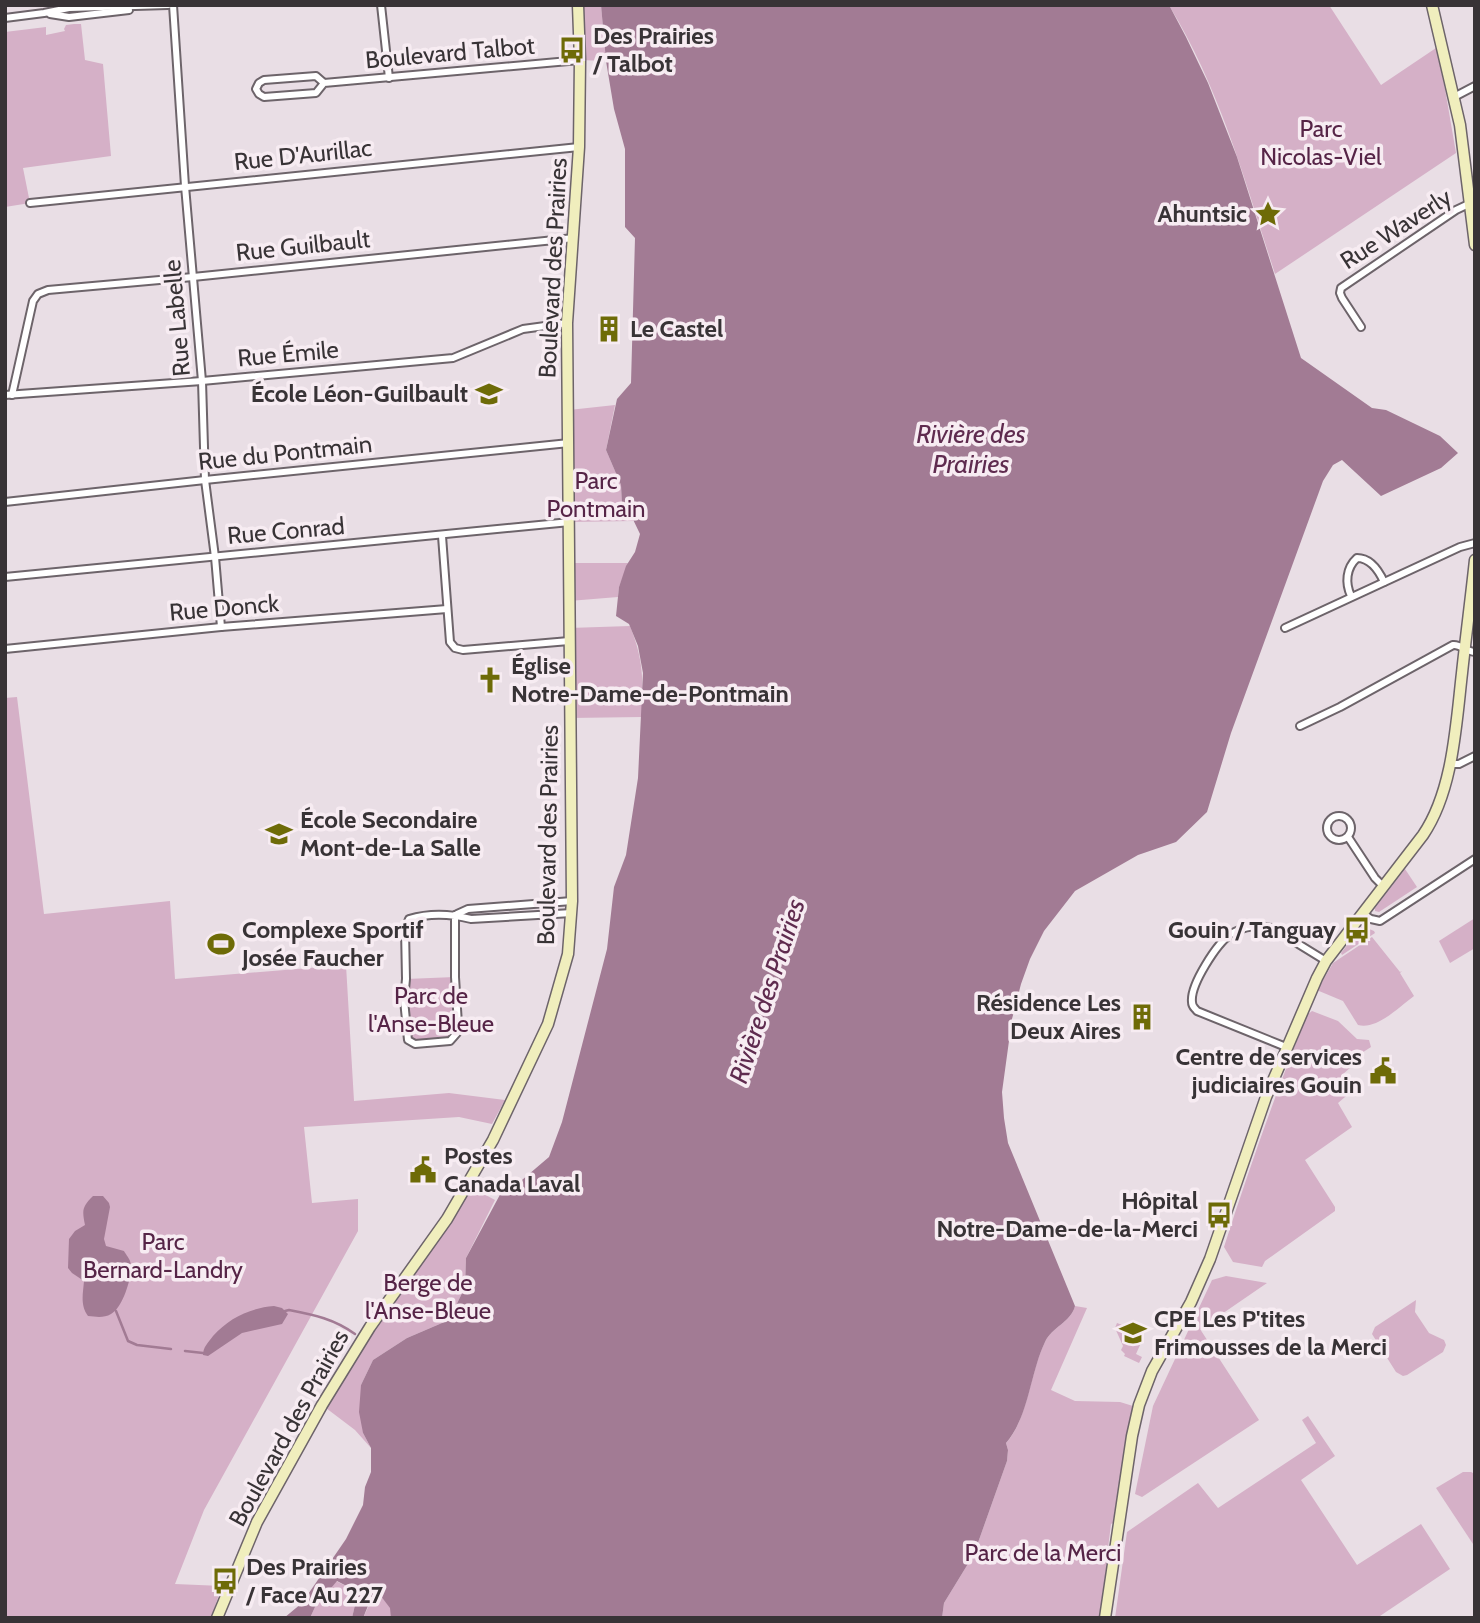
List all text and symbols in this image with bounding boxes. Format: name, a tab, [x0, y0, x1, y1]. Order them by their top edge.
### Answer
place label: Des Prairies / Talbot	[592, 21, 714, 78]
street label: Boulevard Talbot	[364, 31, 536, 74]
bus stop icon: Des Prairies / Talbot	[557, 35, 587, 65]
park label: Parc Nicolas-Viel	[1260, 114, 1382, 171]
street label: Rue D'Aurillac	[233, 133, 373, 176]
street label: Boulevard des Prairies	[532, 157, 573, 379]
street label: Rue Waverly	[1335, 182, 1457, 275]
place label: Ahuntsic	[1157, 199, 1247, 228]
place icon: Ahuntsic	[1253, 199, 1283, 229]
street label: Rue Guilbault	[234, 224, 371, 267]
street label: Rue Labelle	[157, 258, 196, 378]
building icon: Le Castel	[594, 314, 624, 344]
place label: Le Castel	[630, 314, 723, 343]
street label: Rue Émile	[236, 335, 340, 372]
place label: École Léon-Guilbault	[251, 379, 468, 408]
school or university icon: École Léon-Guilbault	[474, 379, 504, 409]
water label: Rivière des Prairies	[916, 418, 1026, 480]
street label: Rue du Pontmain	[197, 429, 373, 476]
park label: Parc Pontmain	[546, 466, 646, 523]
street label: Rue Conrad	[226, 511, 346, 550]
street label: Rue Donck	[168, 588, 280, 627]
place label: Église Notre-Dame-de-Pontmain	[511, 651, 789, 708]
church icon: Église Notre-Dame-de-Pontmain	[475, 665, 505, 695]
street label: Boulevard des Prairies	[531, 724, 564, 945]
place label: École Secondaire Mont-de-La Salle	[300, 805, 481, 862]
school or university icon: École Secondaire Mont-de-La Salle	[264, 819, 294, 849]
water label: Rivière des Prairies	[722, 895, 812, 1087]
place label: Complexe Sportif Josée Faucher	[241, 915, 424, 972]
place label: Gouin / Tanguay	[1168, 915, 1336, 944]
bus stop icon: Gouin / Tanguay	[1342, 915, 1372, 945]
sports icon: Complexe Sportif Josée Faucher	[206, 929, 236, 959]
park label: Parc de l'Anse-Bleue	[368, 981, 494, 1038]
place label: Résidence Les Deux Aires	[976, 988, 1121, 1045]
building icon: Résidence Les Deux Aires	[1127, 1002, 1157, 1032]
place label: Centre de services judiciaires Gouin	[1176, 1042, 1362, 1099]
public building icon: Centre de services judiciaires Gouin	[1368, 1056, 1398, 1086]
place label: Postes Canada Laval	[444, 1141, 580, 1198]
public building icon: Postes Canada Laval	[408, 1155, 438, 1185]
place label: Hôpital Notre-Dame-de-la-Merci	[936, 1186, 1198, 1243]
bus stop icon: Hôpital Notre-Dame-de-la-Merci	[1204, 1200, 1234, 1230]
park label: Parc Bernard-Landry	[83, 1227, 243, 1284]
park label: Berge de l'Anse-Bleue	[365, 1268, 491, 1325]
place label: CPE Les P'tites Frimousses de la Merci	[1154, 1304, 1387, 1361]
school or university icon: CPE Les P'tites Frimousses de la Merci	[1118, 1318, 1148, 1348]
street label: Boulevard des Prairies	[222, 1324, 355, 1531]
park label: Parc de la Merci	[965, 1538, 1121, 1567]
place label: Des Prairies / Face Au 227	[245, 1552, 384, 1609]
bus stop icon: Des Prairies / Face Au 227	[210, 1566, 240, 1596]

